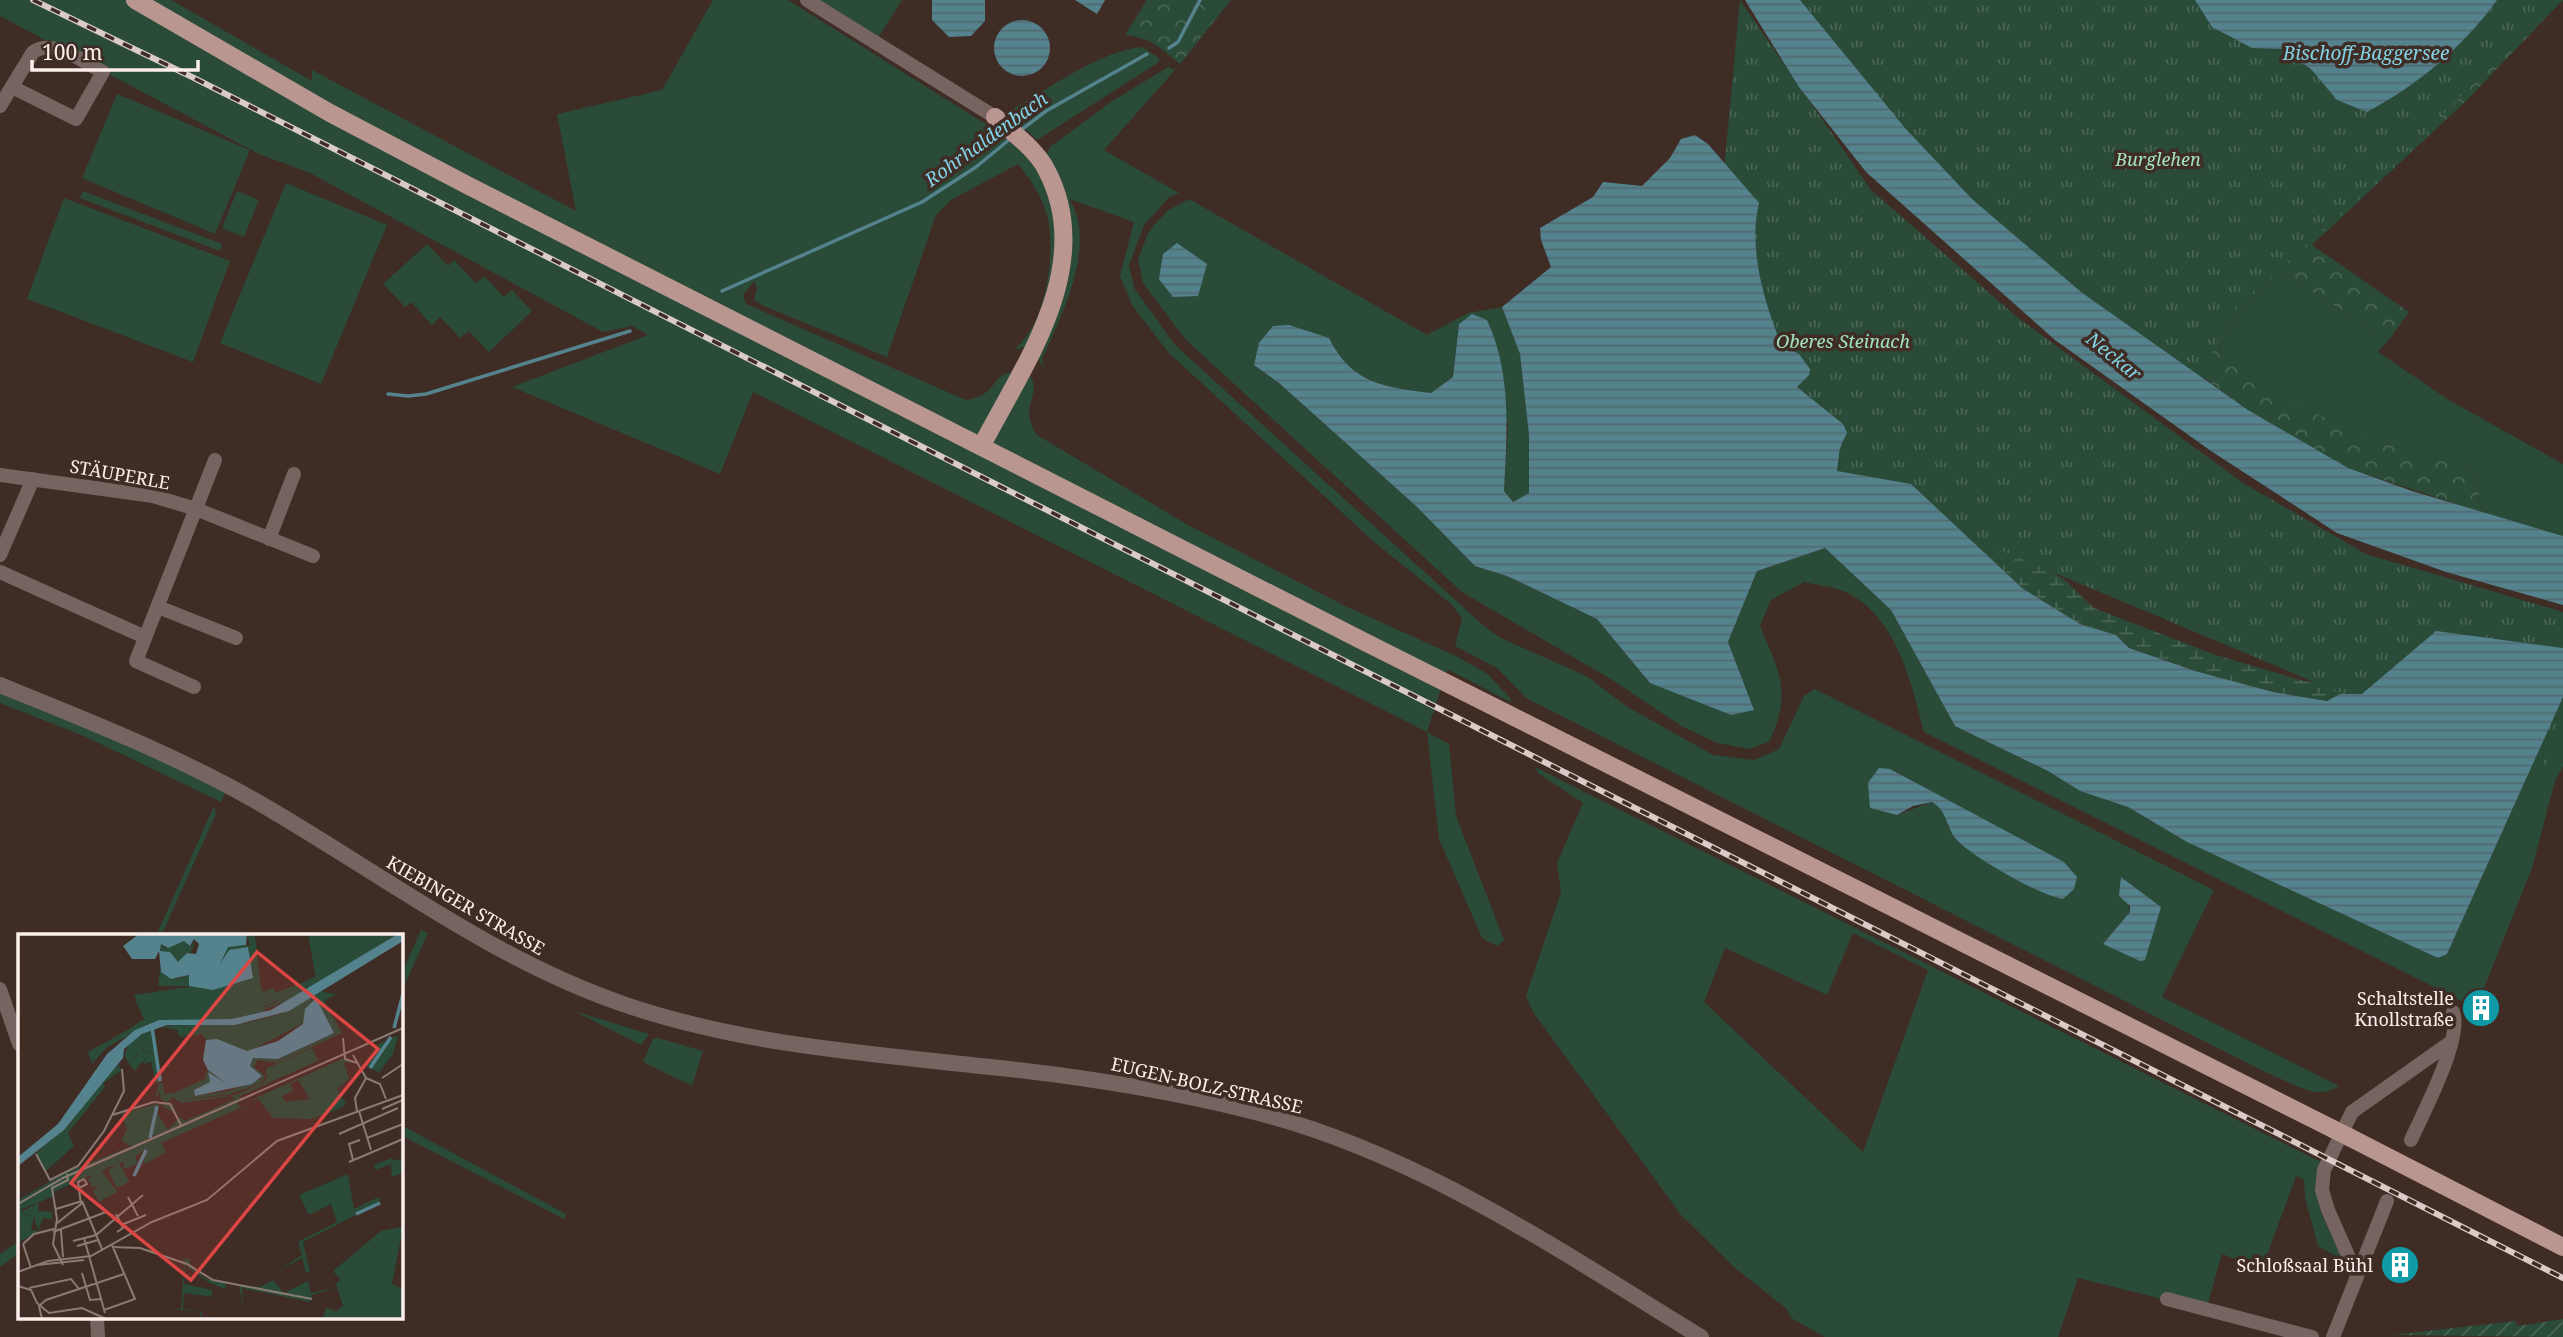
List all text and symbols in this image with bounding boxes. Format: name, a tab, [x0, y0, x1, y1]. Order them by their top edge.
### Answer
scale bar	[32, 28, 198, 72]
text: 100 m	[42, 38, 103, 66]
water label: Bischoff-Baggersee	[2282, 40, 2449, 66]
water label: Rohrhaldenbach	[918, 85, 1053, 193]
park label: Burglehen	[2114, 147, 2201, 171]
water label: Neckar	[2080, 325, 2147, 386]
park label: Oberes Steinach	[1776, 329, 1910, 353]
street label: STÄUPERLE	[68, 453, 172, 495]
street label: KIEBINGER STRASSE	[383, 850, 549, 960]
inset map	[18, 934, 402, 1320]
place label: Schaltstelle Knollstraße	[2354, 986, 2454, 1031]
building icon: Schaltstelle Knollstraße	[2460, 987, 2502, 1029]
street label: EUGEN-BOLZ-STRASSE	[1109, 1051, 1305, 1119]
building icon: Schloßsaal Bühl	[2379, 1244, 2421, 1286]
place label: Schloßsaal Bühl	[2236, 1253, 2373, 1277]

